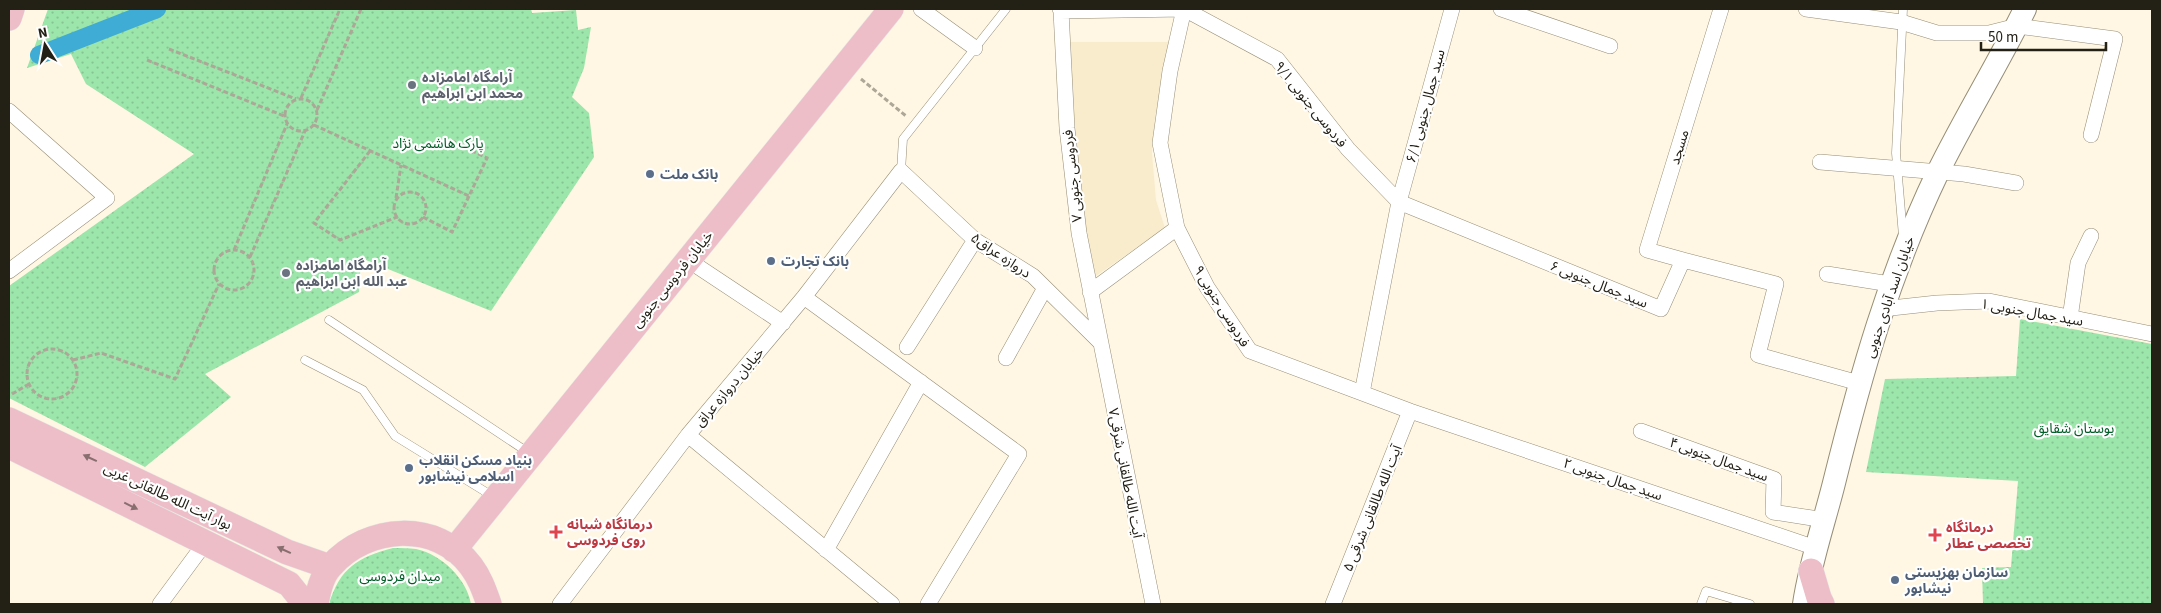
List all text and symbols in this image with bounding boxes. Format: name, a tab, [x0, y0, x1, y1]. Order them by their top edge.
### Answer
north arrow	[20, 20, 70, 70]
scale bar	[1981, 20, 2106, 52]
text: N	[36, 23, 49, 44]
text: 50 m	[1988, 27, 2018, 48]
street label: سید جمال جنوبی ۶/۱	[1401, 47, 1451, 165]
street label: فردوسی جنوبی ۹/۱	[1269, 57, 1351, 152]
place label: آرامگاه امامزاده محمد ابن ابراهیم	[422, 68, 523, 104]
marker: آرامگاه امامزاده محمد ابن ابراهیم	[406, 79, 418, 91]
street label: مسجد	[1665, 127, 1695, 167]
street label: فردوسی جنوبی ۷	[1058, 129, 1088, 223]
park label: پارک هاشمی نژاد	[392, 134, 484, 154]
place label: بانک ملت	[660, 165, 718, 185]
marker: بانک ملت	[644, 168, 656, 180]
street label: خیابان فردوسی جنوبی	[627, 227, 718, 333]
street label: دروازه عراق۵	[966, 228, 1035, 284]
street label: خیابان اسد آبادی جنوبی	[1860, 234, 1920, 361]
place label: بانک تجارت	[781, 252, 849, 272]
marker: بانک تجارت	[765, 255, 777, 267]
place label: آرامگاه امامزاده عبد الله ابن ابراهیم	[296, 256, 408, 292]
street label: سید جمال جنوبی ۶	[1547, 256, 1651, 314]
street label: فردوسی جنوبی ۹	[1188, 262, 1254, 351]
marker: آرامگاه امامزاده عبد الله ابن ابراهیم	[280, 267, 292, 279]
street label: سید جمال جنوبی ۱	[1979, 294, 2085, 332]
street label: خیابان دروازه عراق	[690, 343, 769, 432]
street label: آیت الله طالقانی شرقی۷	[1103, 406, 1148, 541]
park label: بوستان شقایق	[2034, 419, 2114, 439]
street label: سید جمال جنوبی ۴	[1666, 433, 1771, 487]
street label: آیت الله طالقانی شرقی ۵	[1338, 441, 1408, 575]
place label: بنیاد مسکن انقلاب اسلامی نیشابور	[418, 451, 532, 487]
one-way arrow	[83, 454, 97, 462]
street label: سید جمال جنوبی ۲	[1560, 454, 1665, 506]
street label: بوار آیت الله طالقانی غربی	[100, 458, 235, 536]
marker: بنیاد مسکن انقلاب اسلامی نیشابور	[403, 462, 415, 474]
one-way arrow	[124, 502, 138, 510]
place label: درمانگاه شبانه روی فردوسی	[567, 515, 653, 551]
place label: درمانگاه تخصصی عطار	[1945, 518, 2031, 554]
marker: درمانگاه شبانه روی فردوسی	[549, 525, 563, 539]
marker: درمانگاه تخصصی عطار	[1928, 528, 1942, 542]
one-way arrow	[277, 546, 291, 554]
place label: سازمان بهزیستی نیشابور	[1904, 563, 2008, 599]
park label: میدان فردوسی	[359, 567, 441, 587]
marker: سازمان بهزیستی نیشابور	[1889, 574, 1901, 586]

